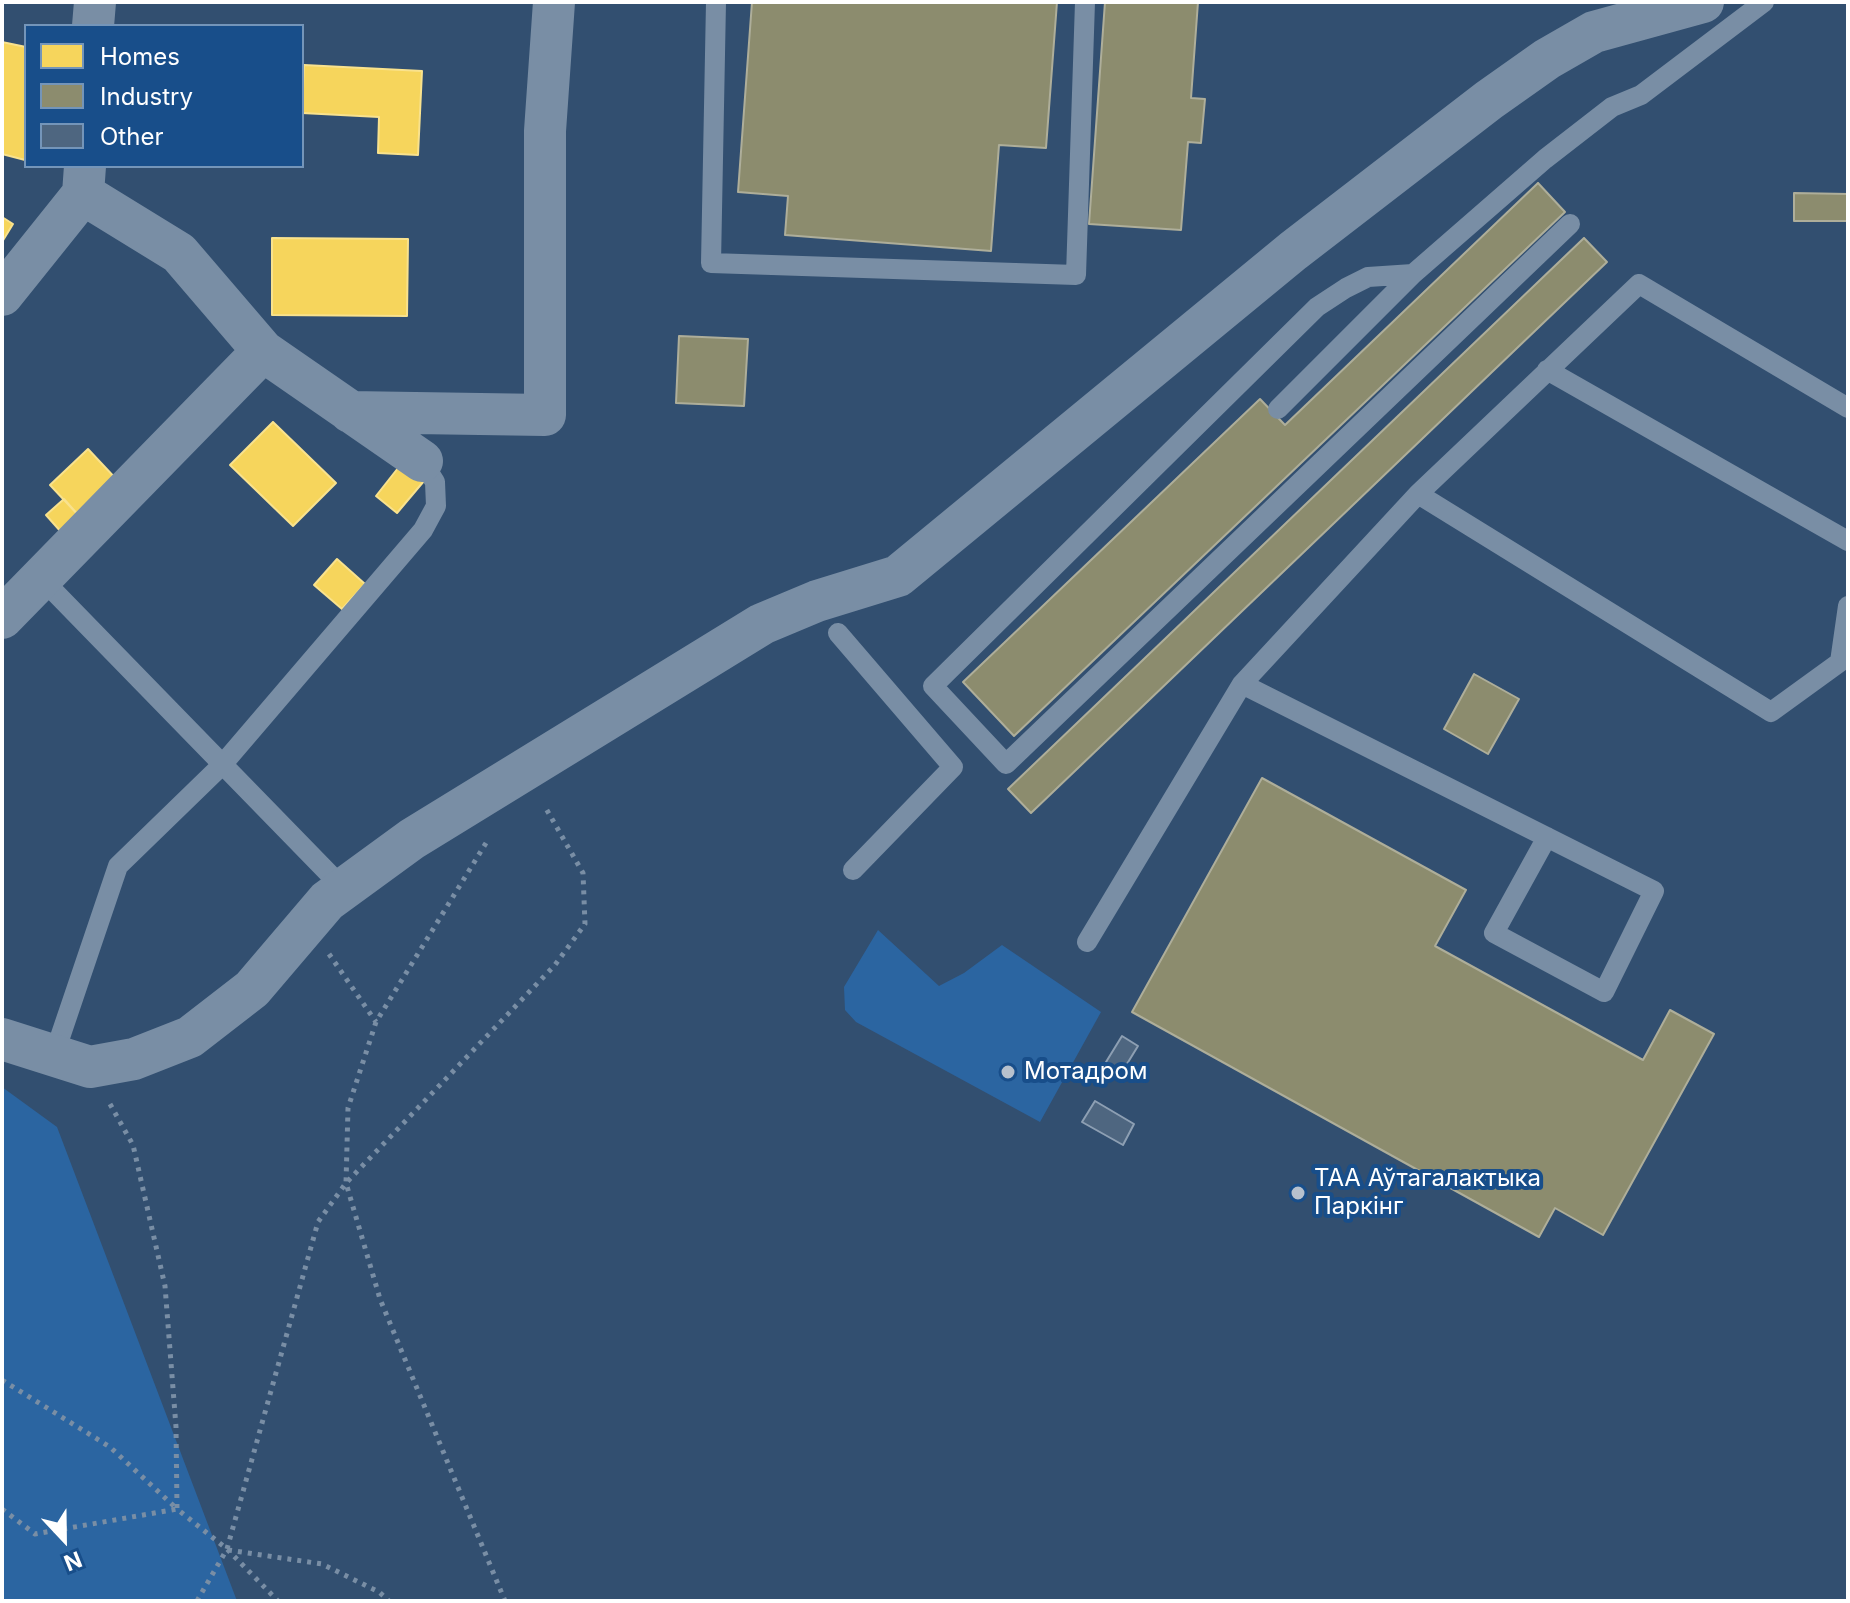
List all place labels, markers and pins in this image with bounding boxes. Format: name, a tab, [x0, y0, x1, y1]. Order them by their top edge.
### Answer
place label: Мотадром	[1024, 1058, 1147, 1086]
marker: Мотадром	[999, 1063, 1017, 1081]
place label: ТАА Аўтагалактыка Паркінг	[1314, 1165, 1541, 1221]
marker: ТАА Аўтагалактыка Паркінг	[1289, 1184, 1307, 1202]

